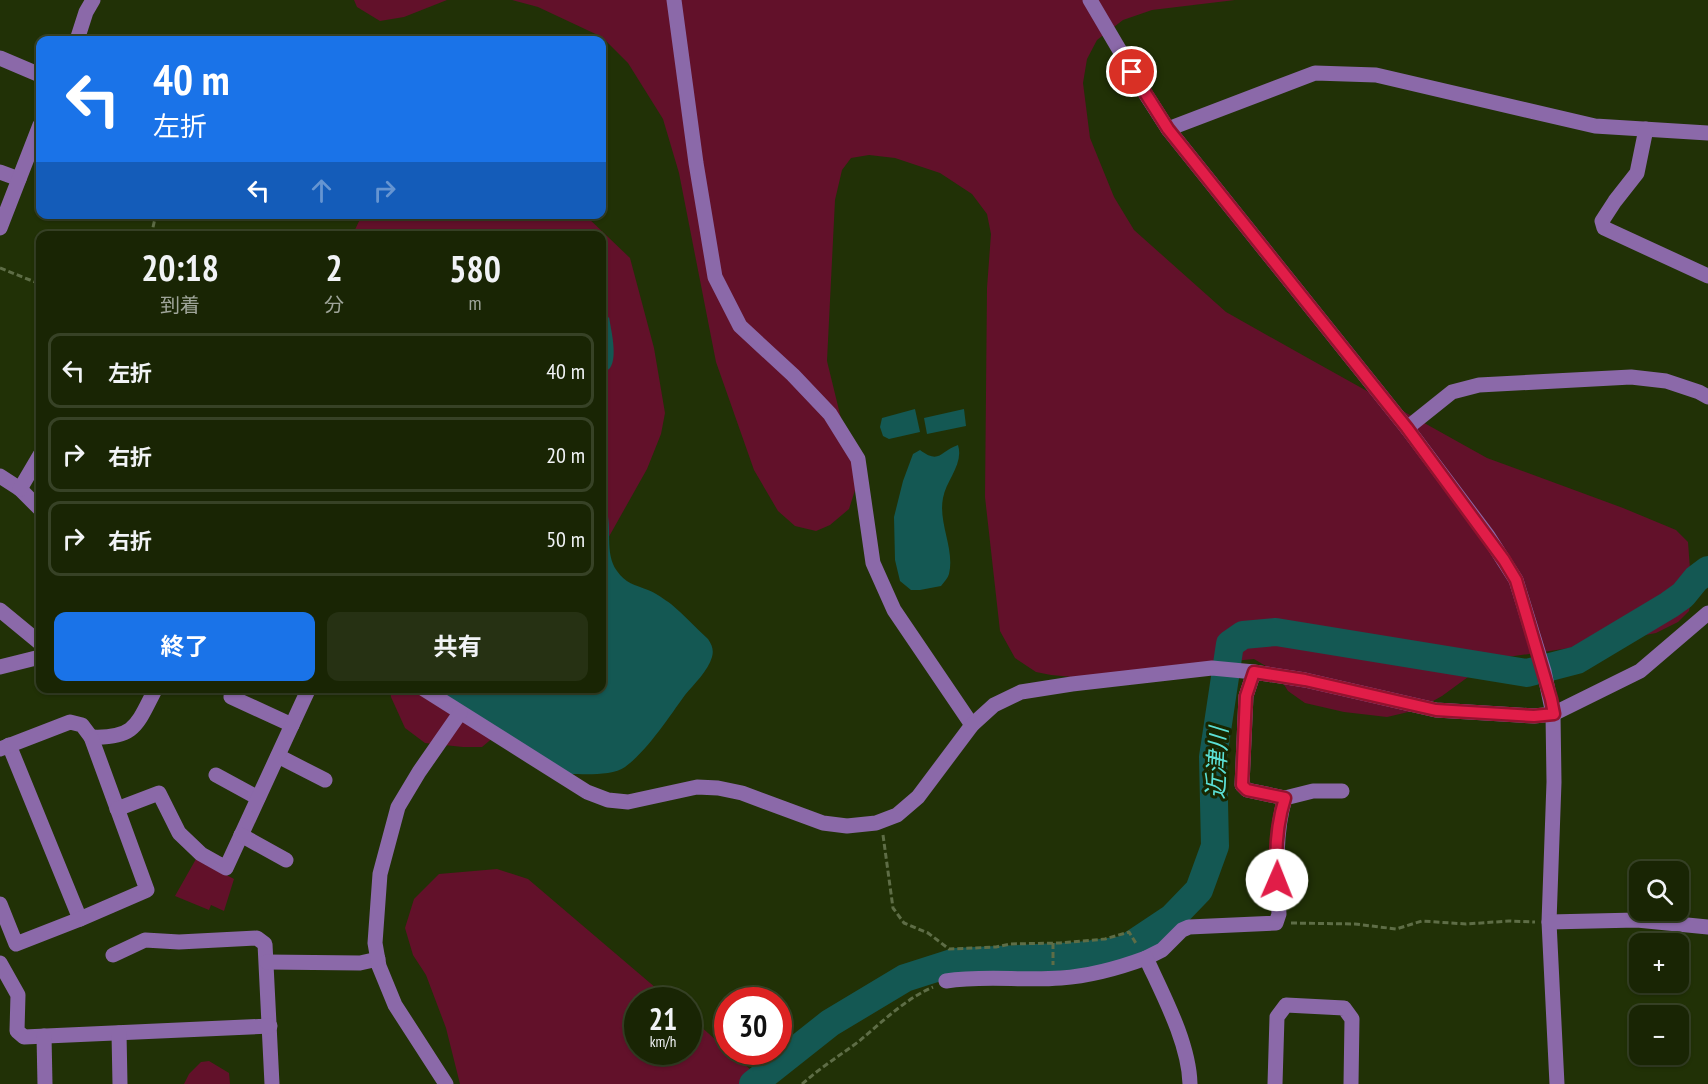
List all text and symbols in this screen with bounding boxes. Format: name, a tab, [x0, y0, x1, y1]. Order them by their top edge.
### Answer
pin	[1106, 46, 1157, 97]
text: 40 m	[153, 52, 230, 107]
icon: arrive	[1115, 55, 1148, 88]
icon: left	[54, 60, 132, 138]
text: 左折	[153, 109, 207, 143]
icon: left	[242, 174, 275, 207]
icon: ahead	[305, 174, 338, 207]
icon: right	[368, 174, 401, 207]
text: 20:18	[141, 244, 219, 291]
text: 2	[326, 244, 343, 291]
text: 580	[449, 245, 501, 292]
text: m	[469, 290, 482, 316]
text: 到着	[160, 292, 200, 318]
text: 分	[324, 292, 344, 318]
icon: left	[57, 354, 90, 387]
text: 40 m	[546, 357, 585, 385]
text: 左折	[108, 359, 152, 387]
icon: right	[57, 438, 90, 471]
text: 20 m	[546, 441, 585, 469]
text: 右折	[108, 443, 152, 471]
icon: right	[57, 522, 90, 555]
text: 50 m	[546, 525, 585, 553]
text: 右折	[108, 527, 152, 555]
button: 終了	[54, 612, 315, 681]
button: 共有	[327, 612, 588, 681]
water label: 近津川	[1200, 723, 1235, 800]
position arrow	[1245, 848, 1309, 912]
map controls	[1629, 861, 1689, 1065]
button: search	[1629, 861, 1689, 921]
button: +	[1629, 933, 1689, 993]
speed limit sign: 30	[714, 987, 792, 1065]
text: 21	[649, 999, 677, 1038]
button: −	[1629, 1005, 1689, 1065]
text: km/h	[650, 1032, 676, 1051]

